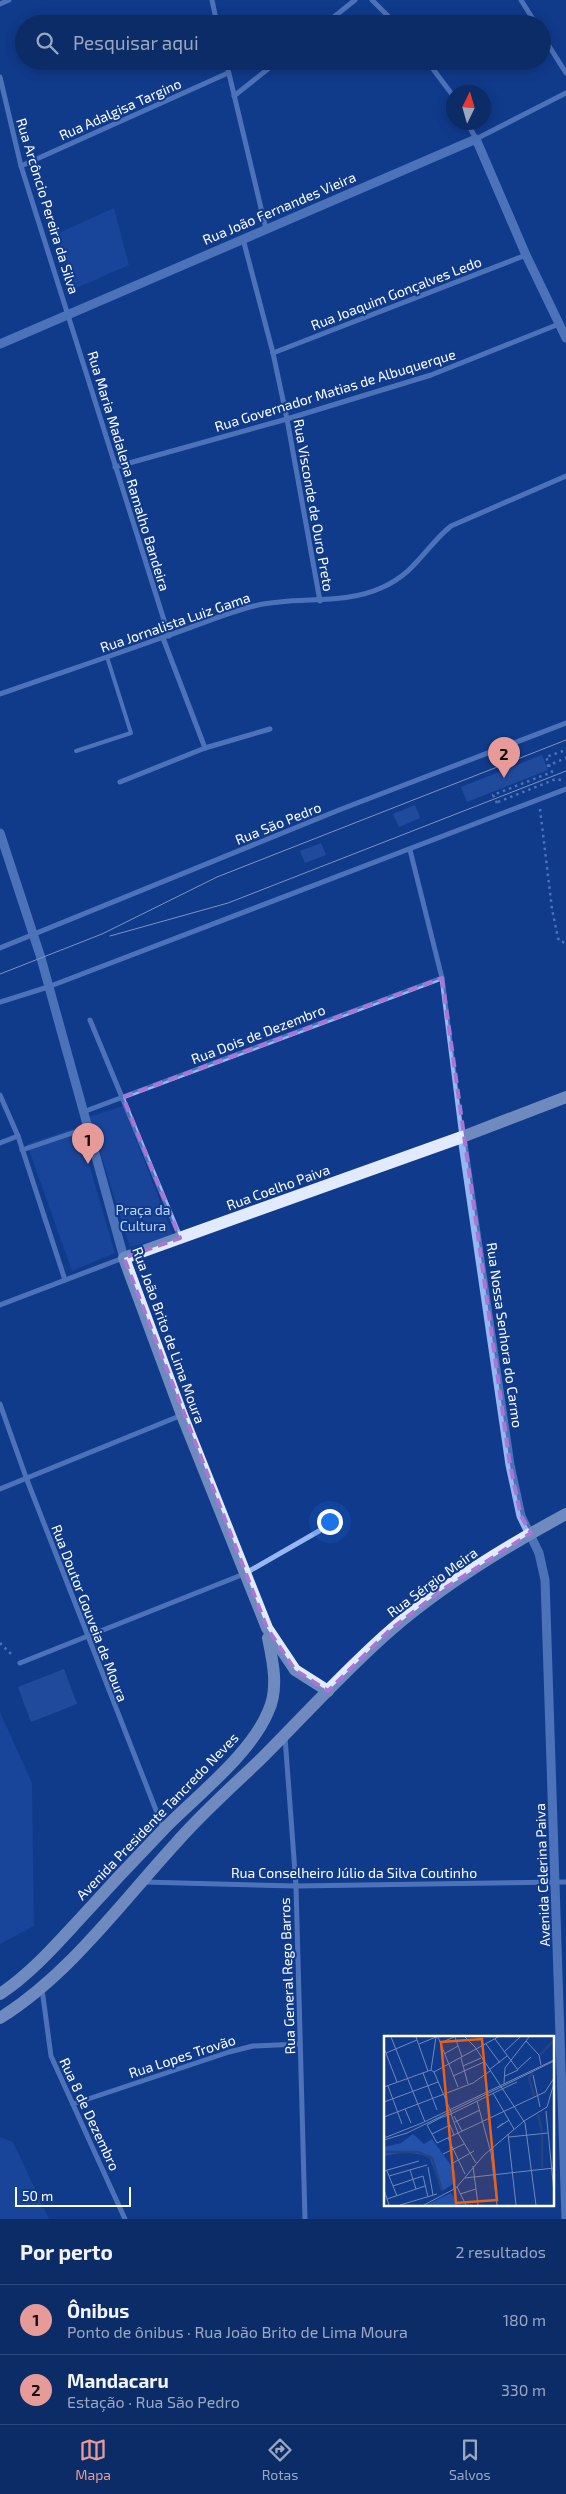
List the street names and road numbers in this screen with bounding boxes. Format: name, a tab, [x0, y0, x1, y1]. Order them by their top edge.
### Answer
street label: Rua Adalgisa Targino	[56, 74, 184, 144]
street label: Rua Arcôncio Pereira da Silva	[13, 116, 83, 296]
street label: Rua João Fernandes Vieira	[200, 168, 358, 248]
street label: Rua Joaquim Gonçalves Ledo	[308, 253, 484, 334]
street label: Rua Governador Matias de Albuquerque	[212, 345, 458, 435]
street label: Rua Maria Madalena Ramalho Bandeira	[84, 349, 174, 593]
street label: Rua Visconde de Ouro Preto	[290, 417, 338, 593]
street label: Rua Jornalista Luiz Gama	[98, 588, 252, 656]
street label: Rua São Pedro	[233, 798, 323, 848]
street label: Rua Dois de Dezembro	[189, 1001, 327, 1067]
street label: Rua Coelho Paiva	[224, 1160, 332, 1214]
street label: Rua Nossa Senhora do Carmo	[484, 1241, 526, 1429]
street label: Rua João Brito de Lima Moura	[129, 1244, 209, 1426]
street label: Rua Doutor Gouveia de Moura	[48, 1522, 132, 1704]
street label: Rua Sérgio Meira	[384, 1544, 480, 1620]
street label: Avenida Presidente Tancredo Neves	[72, 1729, 242, 1903]
street label: Avenida Celerina Paiva	[531, 1803, 553, 1947]
street label: Rua Conselheiro Júlio da Silva Coutinho	[231, 1864, 477, 1881]
street label: Rua General Rego Barros	[276, 1897, 298, 2055]
street label: Rua Lopes Trovão	[126, 2031, 238, 2081]
street label: Rua 8 de Dezembro	[56, 2055, 124, 2173]

